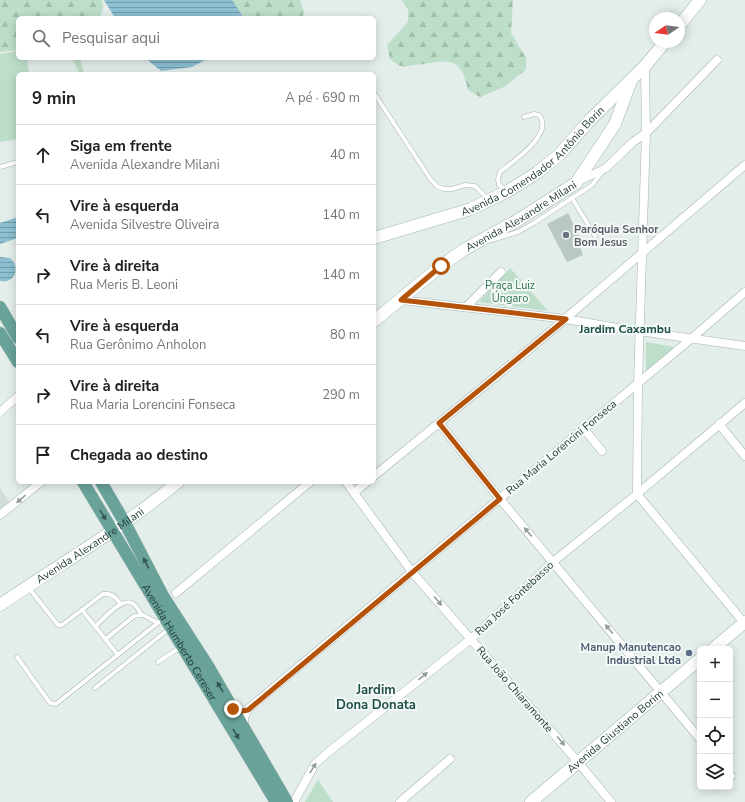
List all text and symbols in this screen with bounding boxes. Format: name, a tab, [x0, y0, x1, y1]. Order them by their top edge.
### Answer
north arrow	[649, 12, 685, 48]
search box	[16, 16, 376, 60]
icon: search	[30, 27, 52, 49]
text: Pesquisar aqui	[62, 28, 160, 48]
text: 9 min	[32, 87, 76, 110]
text: A pé · 690 m	[285, 89, 360, 107]
street label: Avenida Comendador Antônio Borin	[459, 103, 608, 220]
text: Siga em frente	[70, 136, 172, 156]
icon: ahead	[32, 144, 54, 166]
text: 40 m	[330, 146, 360, 164]
text: Avenida Alexandre Milani	[70, 156, 220, 174]
street label: Avenida Alexandre Milani	[463, 178, 580, 255]
text: Vire à esquerda	[70, 196, 179, 216]
icon: left	[32, 204, 54, 226]
text: 140 m	[322, 206, 360, 224]
text: Avenida Silvestre Oliveira	[70, 216, 220, 234]
place label: Paróquia Senhor Bom Jesus	[574, 222, 659, 250]
marker: Paróquia Senhor Bom Jesus	[561, 230, 571, 240]
text: Vire à direita	[70, 256, 159, 276]
route start	[432, 257, 450, 275]
icon: right	[32, 264, 54, 286]
text: 140 m	[322, 266, 360, 284]
text: Rua Meris B. Leoni	[70, 276, 178, 294]
park label: Praça Luiz Úngaro	[485, 278, 535, 306]
text: Vire à esquerda	[70, 316, 179, 336]
district label: Jardim Caxambu	[578, 321, 671, 337]
icon: left	[32, 324, 54, 346]
text: 80 m	[330, 326, 360, 344]
text: Rua Gerônimo Anholon	[70, 336, 206, 354]
text: Vire à direita	[70, 376, 159, 396]
icon: right	[32, 384, 54, 406]
text: 290 m	[322, 386, 360, 404]
text: Rua Maria Lorencini Fonseca	[70, 396, 236, 414]
street label: Rua Maria Lorencini Fonseca	[503, 397, 620, 498]
icon: arrive	[32, 444, 54, 466]
text: Chegada ao destino	[70, 445, 208, 465]
one-way arrow	[15, 494, 26, 503]
street label: Avenida Alexandre Milani	[33, 504, 147, 587]
one-way arrow	[100, 509, 107, 521]
one-way arrow	[524, 527, 533, 537]
one-way arrow	[143, 557, 149, 569]
street label: Rua José Fontebasso	[472, 558, 557, 639]
street label: Avenida Humberto Cereser	[138, 581, 220, 704]
one-way arrow	[434, 596, 443, 607]
one-way arrow	[605, 624, 614, 635]
place label: Manup Manutencao Industrial Ltda	[581, 640, 681, 668]
street label: Rua João Chiaramonte	[473, 643, 556, 736]
map controls	[697, 646, 733, 790]
button: +	[697, 646, 733, 682]
marker: Manup Manutencao Industrial Ltda	[684, 648, 694, 658]
one-way arrow	[418, 672, 429, 681]
district label: Jardim Dona Donata	[336, 681, 416, 714]
one-way arrow	[216, 682, 224, 692]
button: −	[697, 682, 733, 718]
street label: Avenida Giustiano Borim	[564, 686, 667, 776]
route end	[224, 700, 242, 718]
button: locate	[697, 718, 733, 754]
one-way arrow	[232, 728, 239, 740]
one-way arrow	[556, 736, 565, 747]
button: layers	[697, 754, 733, 790]
one-way arrow	[310, 763, 317, 774]

